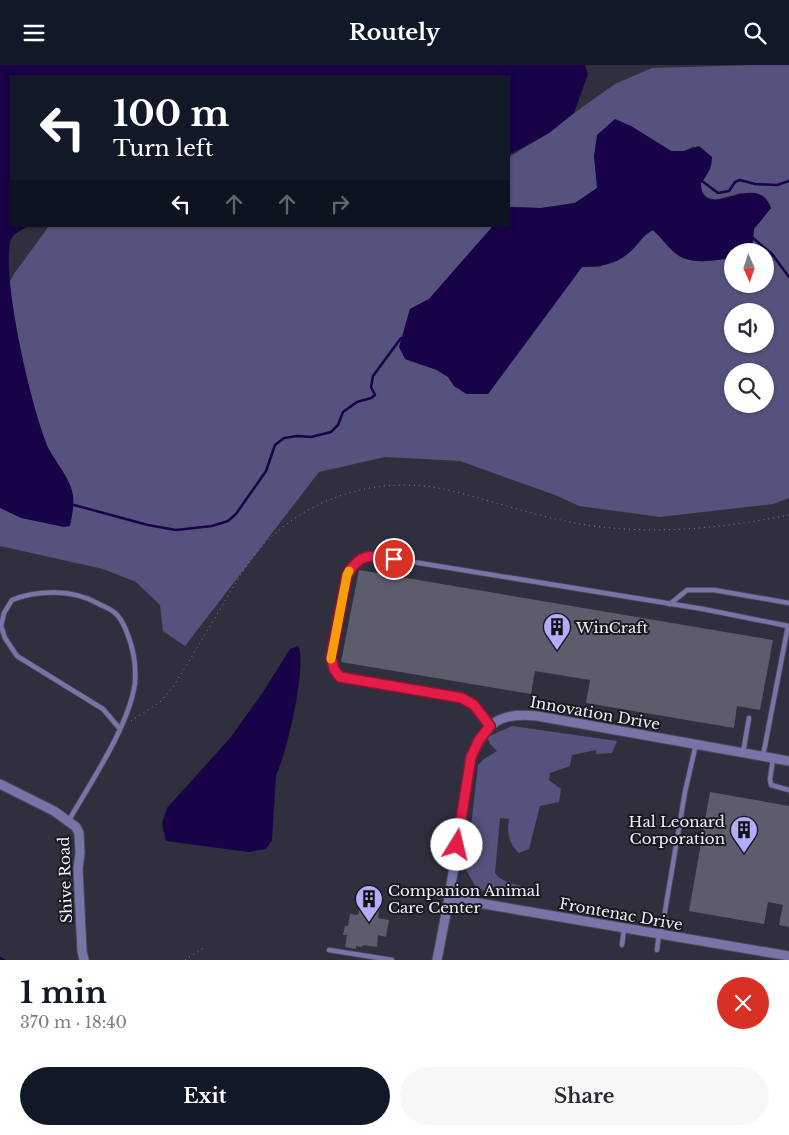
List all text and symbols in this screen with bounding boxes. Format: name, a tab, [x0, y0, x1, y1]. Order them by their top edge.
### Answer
icon: menu	[20, 19, 48, 47]
text: Routely	[349, 19, 440, 46]
icon: search	[741, 19, 769, 47]
text: 100 m	[113, 92, 229, 135]
icon: left	[30, 95, 95, 160]
text: Turn left	[113, 135, 213, 162]
icon: left	[167, 190, 195, 218]
icon: ahead	[220, 190, 248, 218]
icon: ahead	[273, 190, 301, 218]
icon: right	[326, 190, 354, 218]
north arrow	[724, 243, 774, 293]
map controls	[724, 243, 774, 413]
button: sound	[724, 303, 774, 353]
button: search	[724, 363, 774, 413]
pin	[373, 538, 415, 580]
icon: arrive	[380, 545, 408, 573]
building icon: WinCraft	[542, 612, 572, 651]
place label: WinCraft	[575, 618, 648, 637]
street label: Innovation Drive	[528, 692, 662, 734]
place label: Hal Leonard Corporation	[629, 812, 725, 848]
building icon: Hal Leonard Corporation	[729, 815, 759, 854]
position arrow	[430, 818, 482, 870]
street label: Shive Road	[54, 836, 76, 924]
place label: Companion Animal Care Center	[388, 881, 540, 917]
building icon: Companion Animal Care Center	[354, 884, 384, 923]
street label: Frontenac Drive	[558, 894, 684, 934]
text: 1 min	[20, 974, 107, 1011]
button: close	[717, 977, 769, 1029]
text: 370 m · 18:40	[20, 1012, 127, 1032]
button: Exit	[20, 1067, 390, 1125]
button: Share	[400, 1067, 769, 1125]

